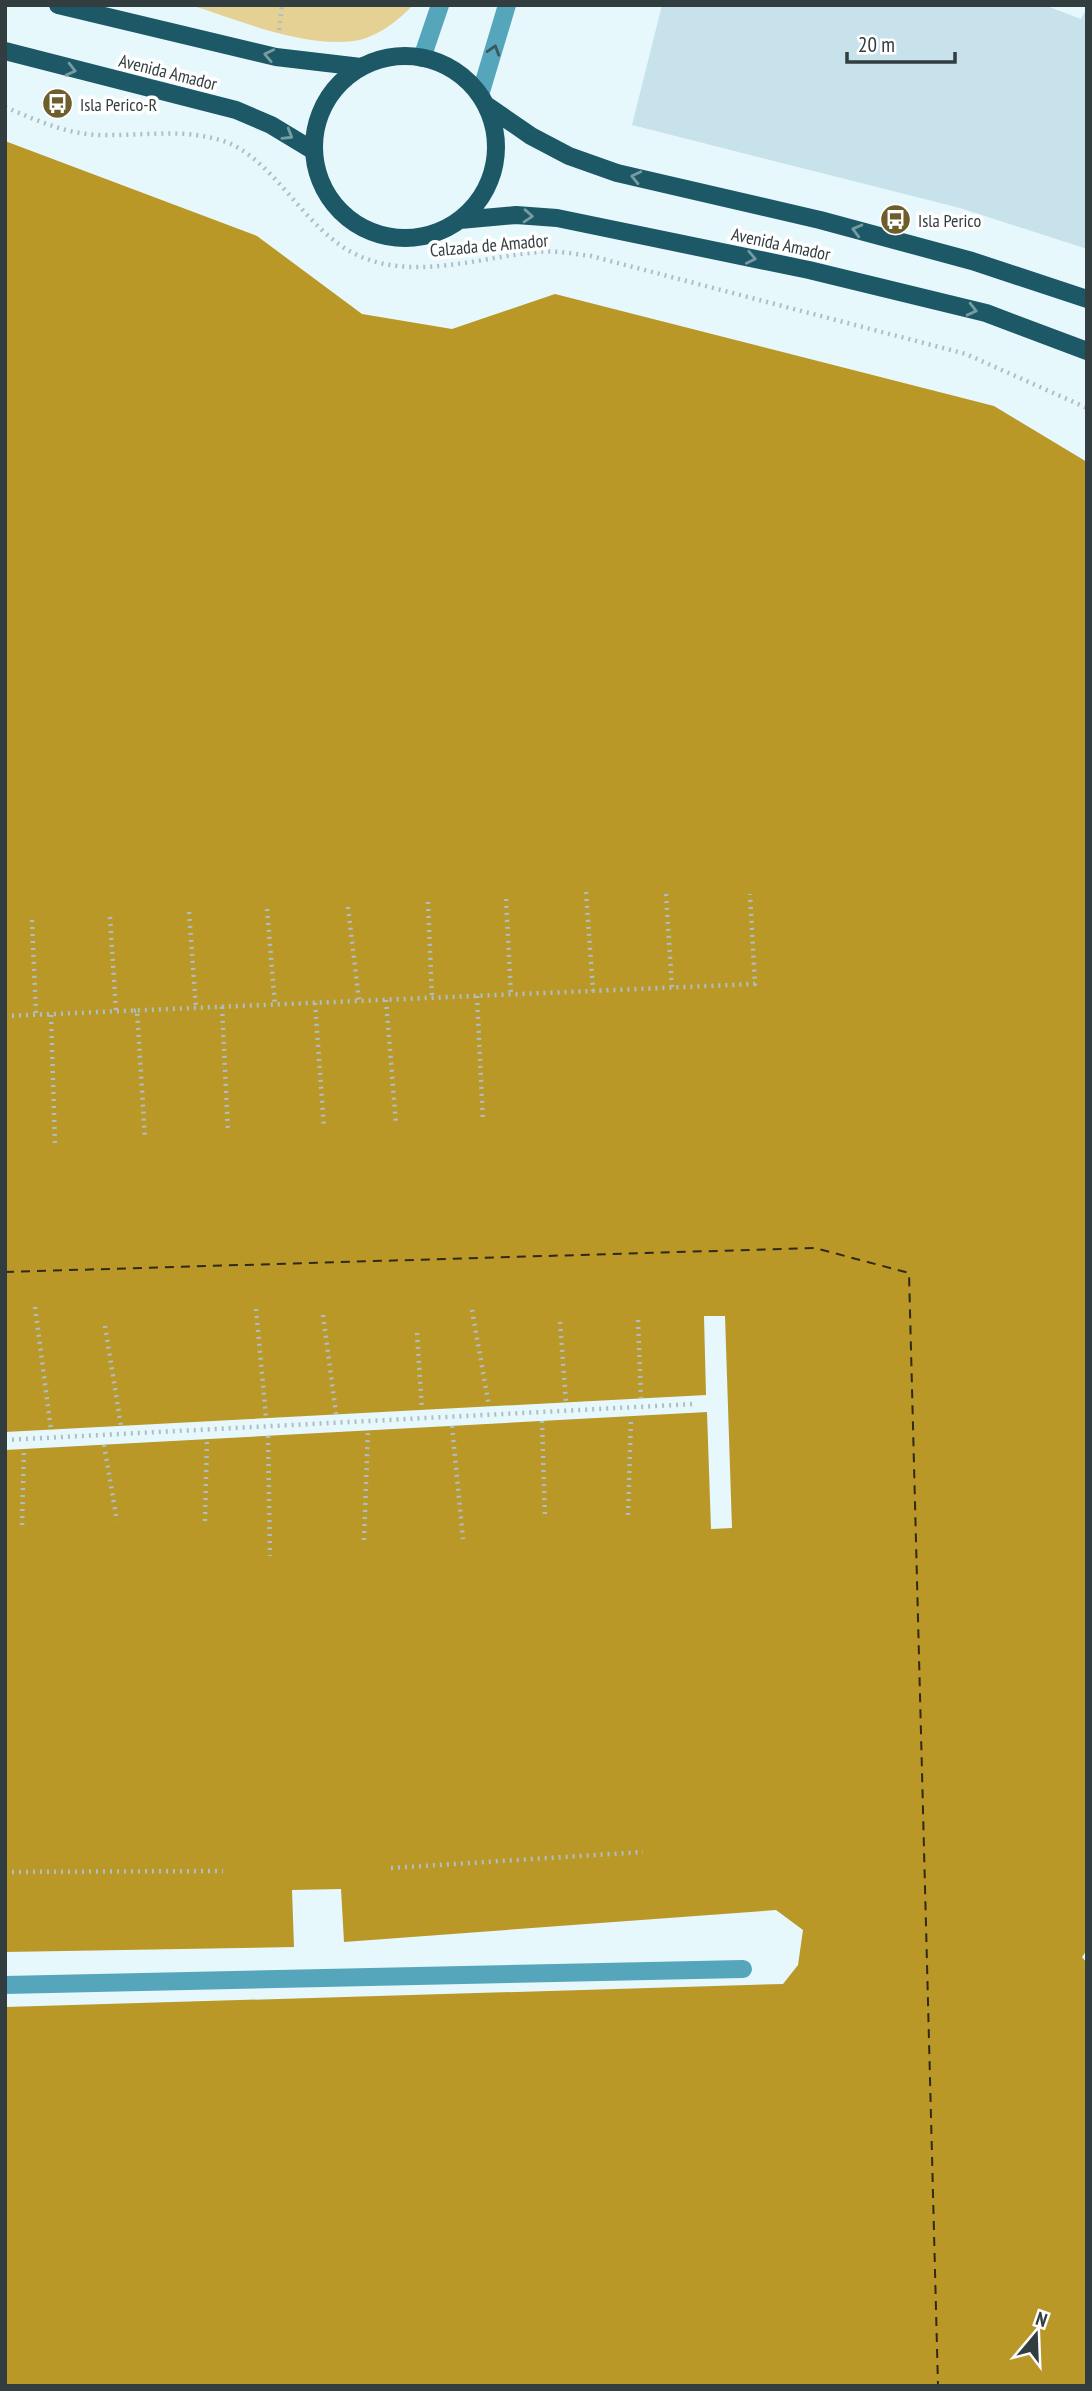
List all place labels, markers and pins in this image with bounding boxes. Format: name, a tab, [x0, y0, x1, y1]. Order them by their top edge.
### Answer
bus stop icon: Isla Perico-R	[40, 87, 74, 121]
place label: Isla Perico-R	[80, 93, 157, 116]
bus stop icon: Isla Perico	[878, 203, 912, 237]
place label: Isla Perico	[918, 209, 981, 232]

